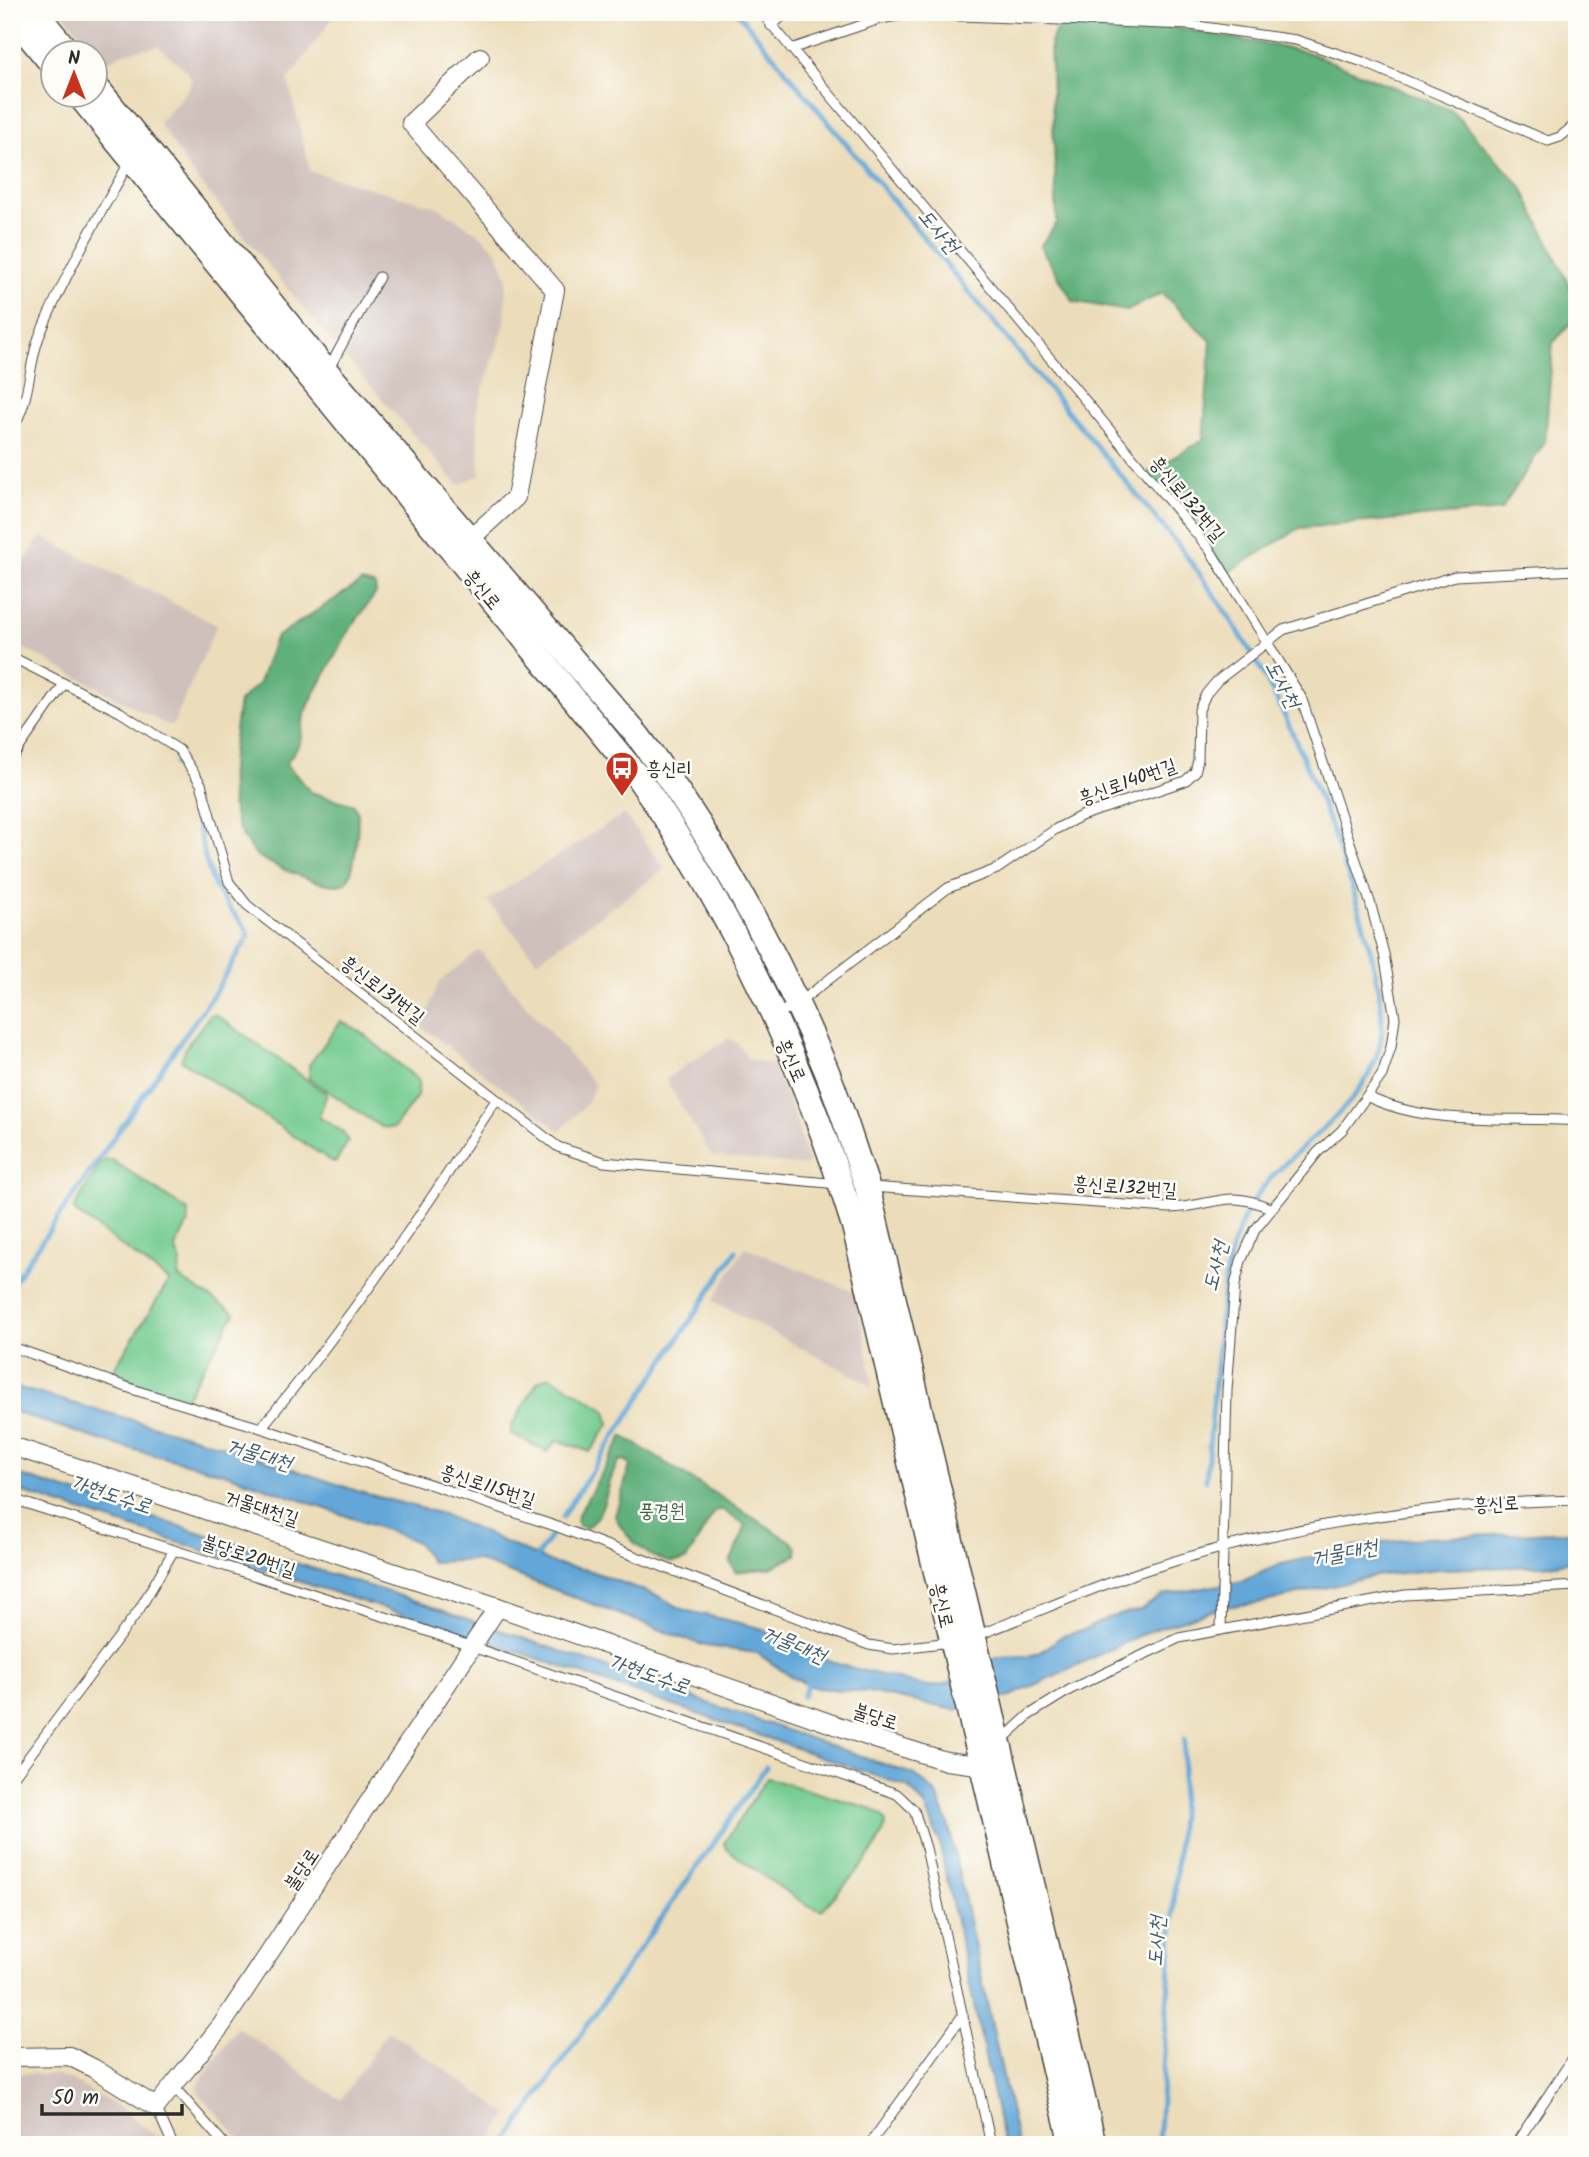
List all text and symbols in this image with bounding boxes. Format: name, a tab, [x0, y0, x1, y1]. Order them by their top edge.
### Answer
north arrow	[38, 38, 108, 108]
text: N	[68, 44, 80, 74]
water label: 도사천	[909, 202, 968, 264]
street label: 흥신로132번길	[1141, 450, 1231, 549]
street label: 흥신로	[455, 563, 508, 617]
water label: 도사천	[1255, 655, 1309, 717]
bus stop icon: 흥신리	[603, 749, 641, 798]
street label: 흥신로140번길	[1074, 751, 1181, 814]
place label: 흥신리	[646, 755, 692, 785]
street label: 흥신로131번길	[333, 949, 430, 1032]
street label: 흥신로	[767, 1034, 813, 1088]
street label: 흥신로132번길	[1072, 1169, 1178, 1207]
water label: 도사천	[1194, 1236, 1239, 1295]
water label: 거물대천	[221, 1430, 298, 1482]
street label: 흥신로115번길	[436, 1457, 539, 1516]
water label: 가현도수로	[65, 1467, 156, 1524]
street label: 거물대천길	[220, 1483, 302, 1535]
street label: 흥신로	[1472, 1489, 1520, 1521]
park label: 풍경원	[639, 1497, 685, 1527]
street label: 불당로20번길	[198, 1528, 299, 1586]
water label: 거물대천	[1308, 1531, 1382, 1576]
street label: 흥신로	[921, 1580, 961, 1631]
water label: 거물대천	[756, 1617, 833, 1675]
water label: 가현도수로	[603, 1646, 694, 1705]
street label: 불당로	[849, 1697, 902, 1739]
street label: 불당로	[277, 1843, 328, 1898]
water label: 도사천	[1139, 1913, 1176, 1968]
scale bar	[42, 2073, 182, 2117]
text: 50 m	[52, 2082, 99, 2115]

